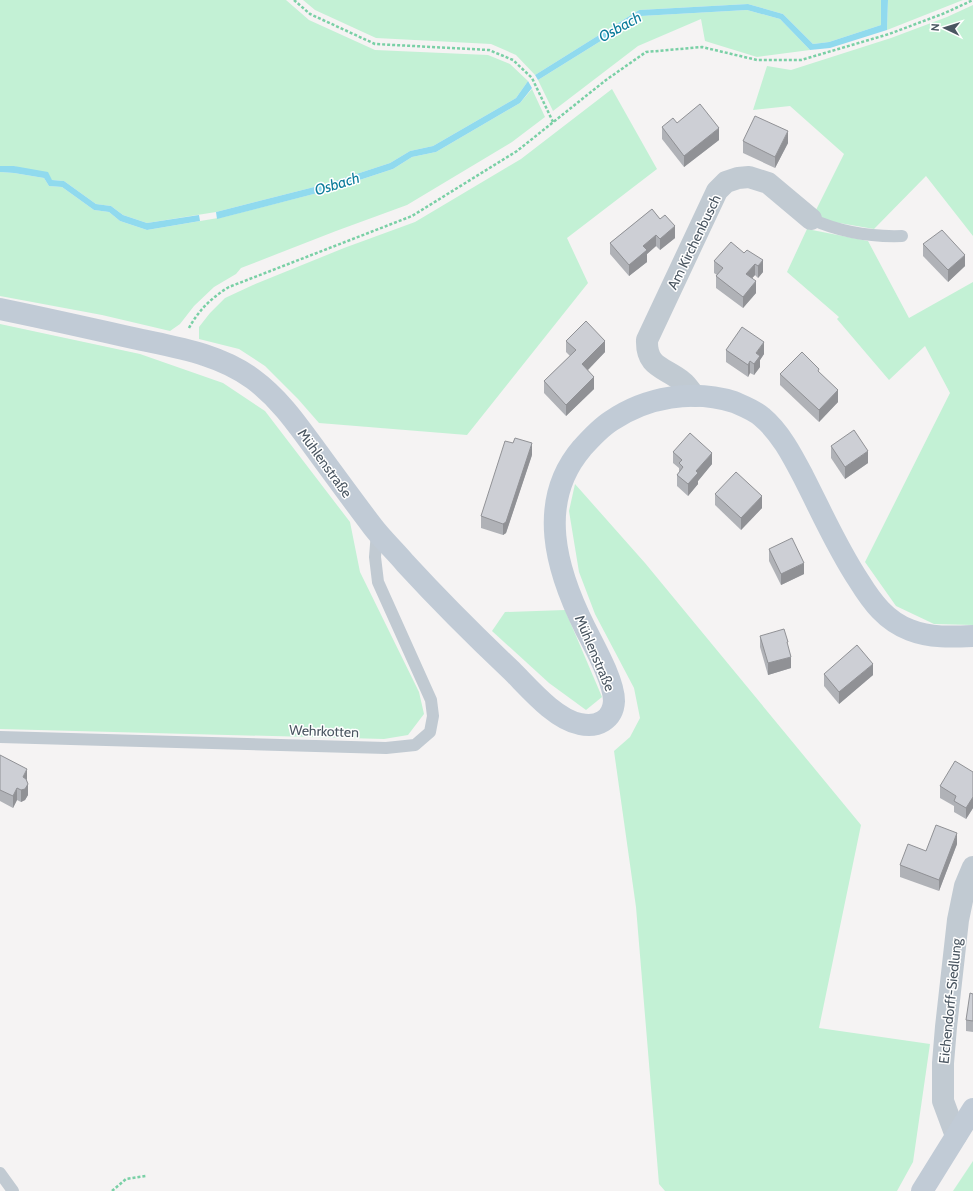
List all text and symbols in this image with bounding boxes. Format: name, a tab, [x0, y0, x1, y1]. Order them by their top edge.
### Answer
water label: Osbach	[595, 8, 645, 46]
north arrow	[925, 8, 965, 48]
text: N	[928, 23, 942, 32]
water label: Osbach	[312, 169, 362, 199]
street label: Am Kirchenbusch	[663, 192, 725, 292]
street label: Mühlenstraße	[294, 425, 356, 501]
street label: Mühlenstraße	[571, 612, 619, 694]
street label: Wehrkotten	[289, 721, 359, 741]
street label: Eichendorff-Siedlung	[934, 936, 966, 1065]

